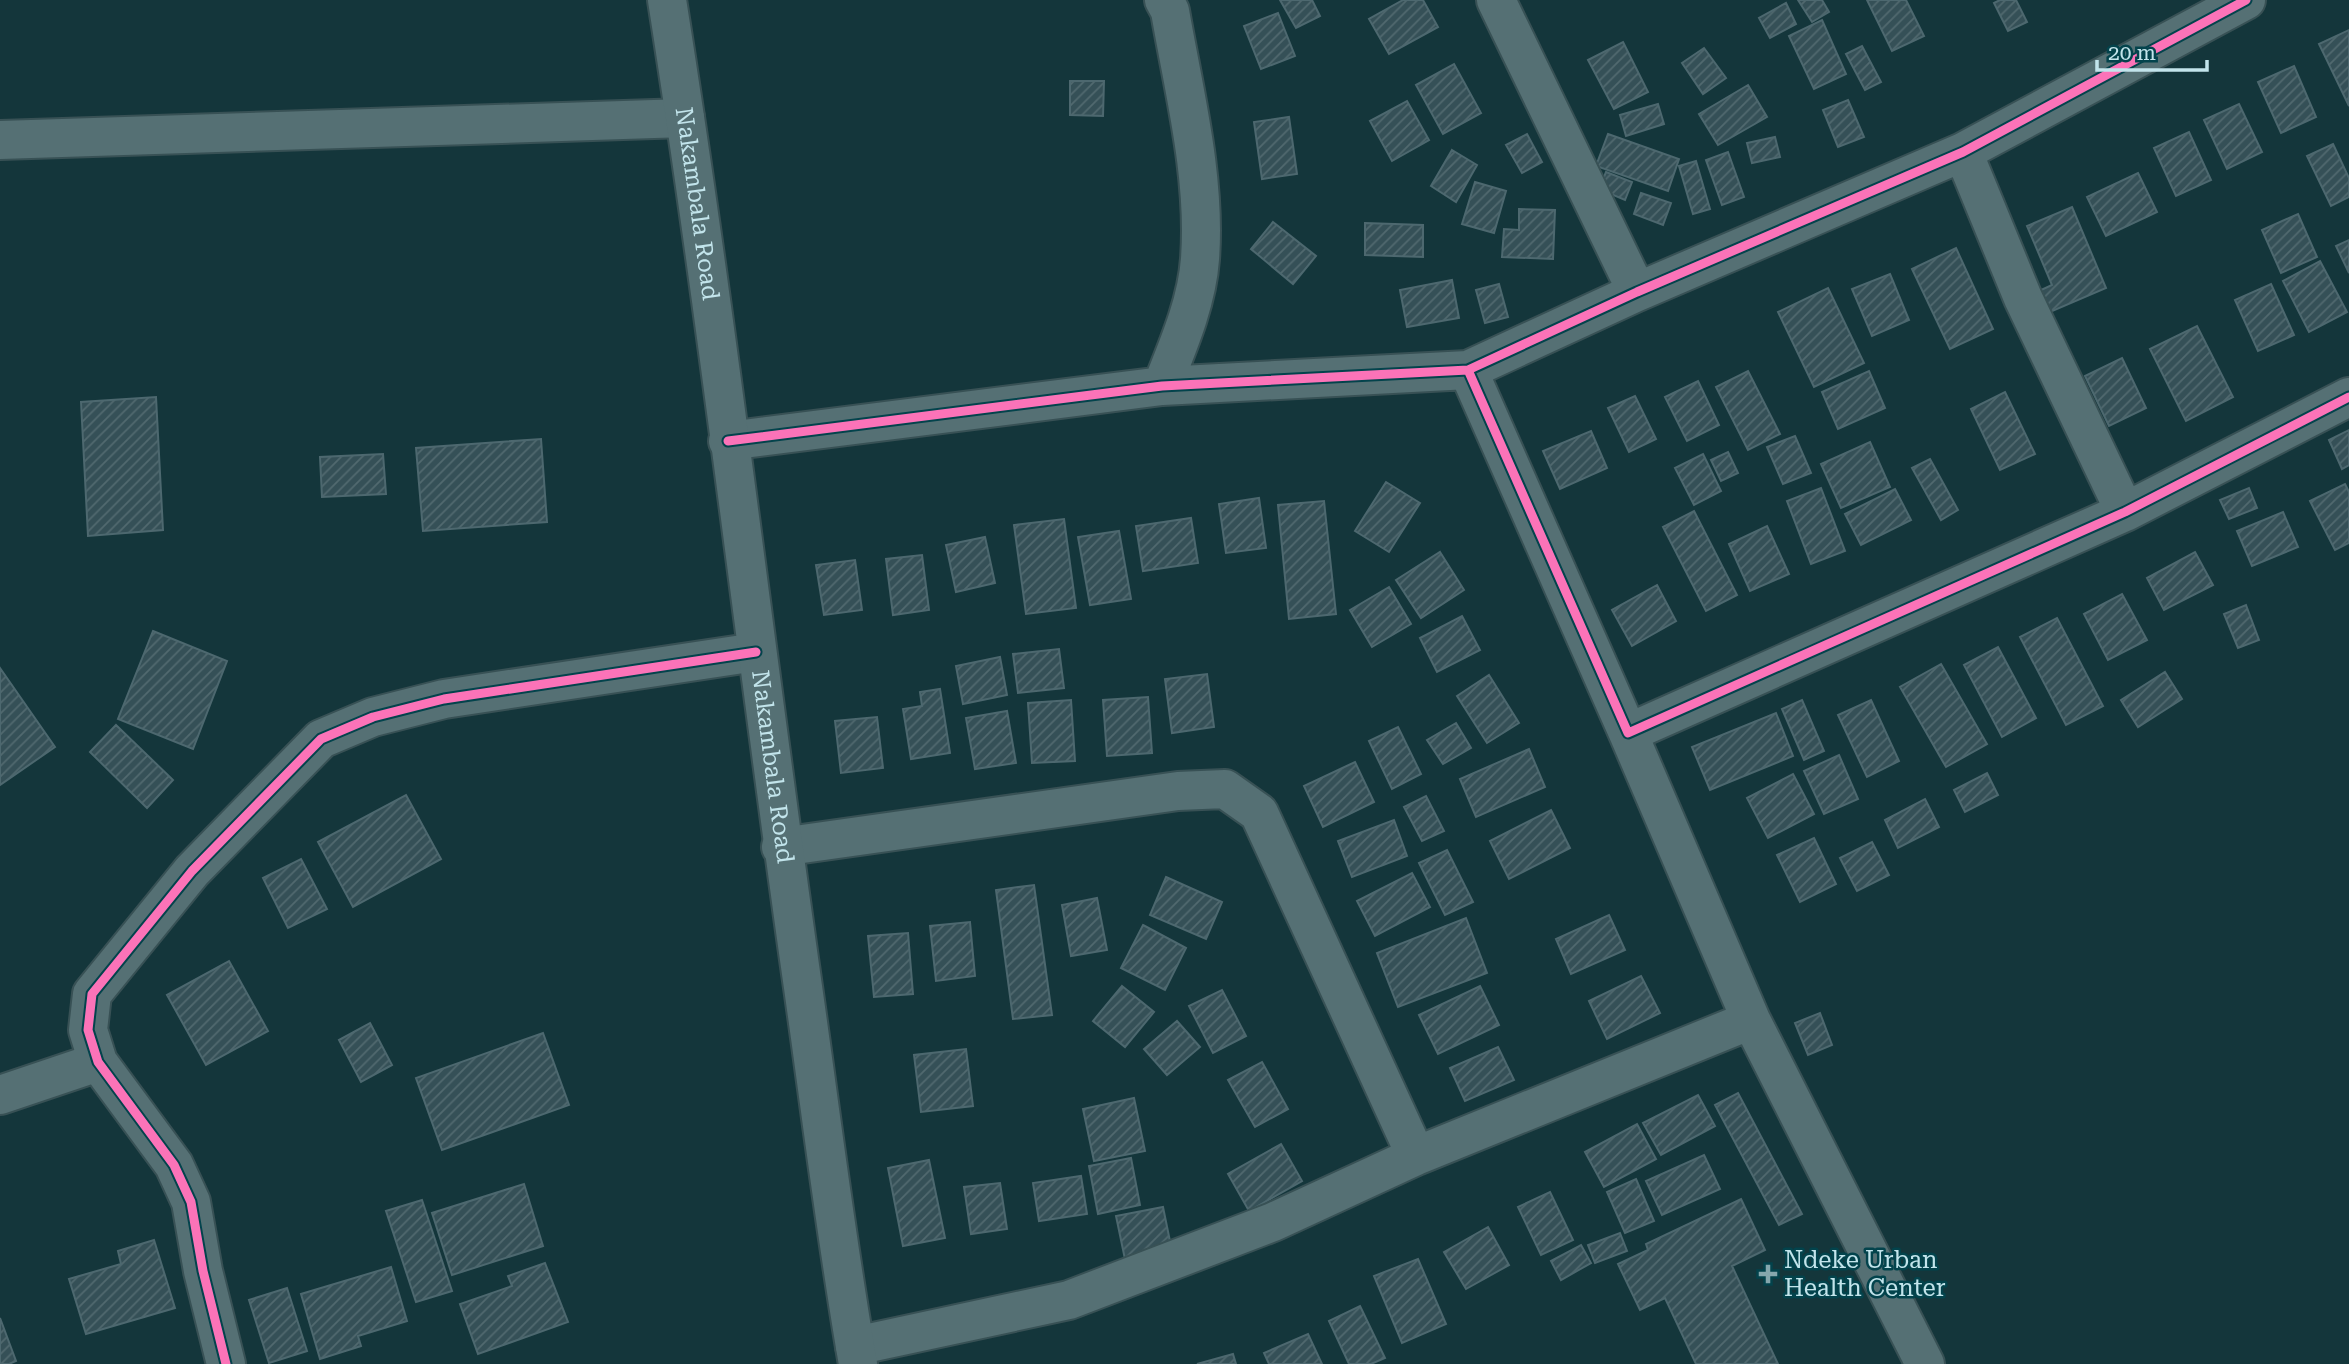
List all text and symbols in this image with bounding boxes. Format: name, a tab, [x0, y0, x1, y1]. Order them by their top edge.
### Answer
scale bar	[2097, 28, 2207, 72]
text: 20 m	[2108, 41, 2156, 65]
street label: Nakambala Road	[670, 105, 725, 302]
street label: Nakambala Road	[746, 668, 800, 865]
place label: Ndeke Urban Health Center	[1784, 1246, 1946, 1302]
marker: Ndeke Urban Health Center	[1758, 1264, 1778, 1284]

